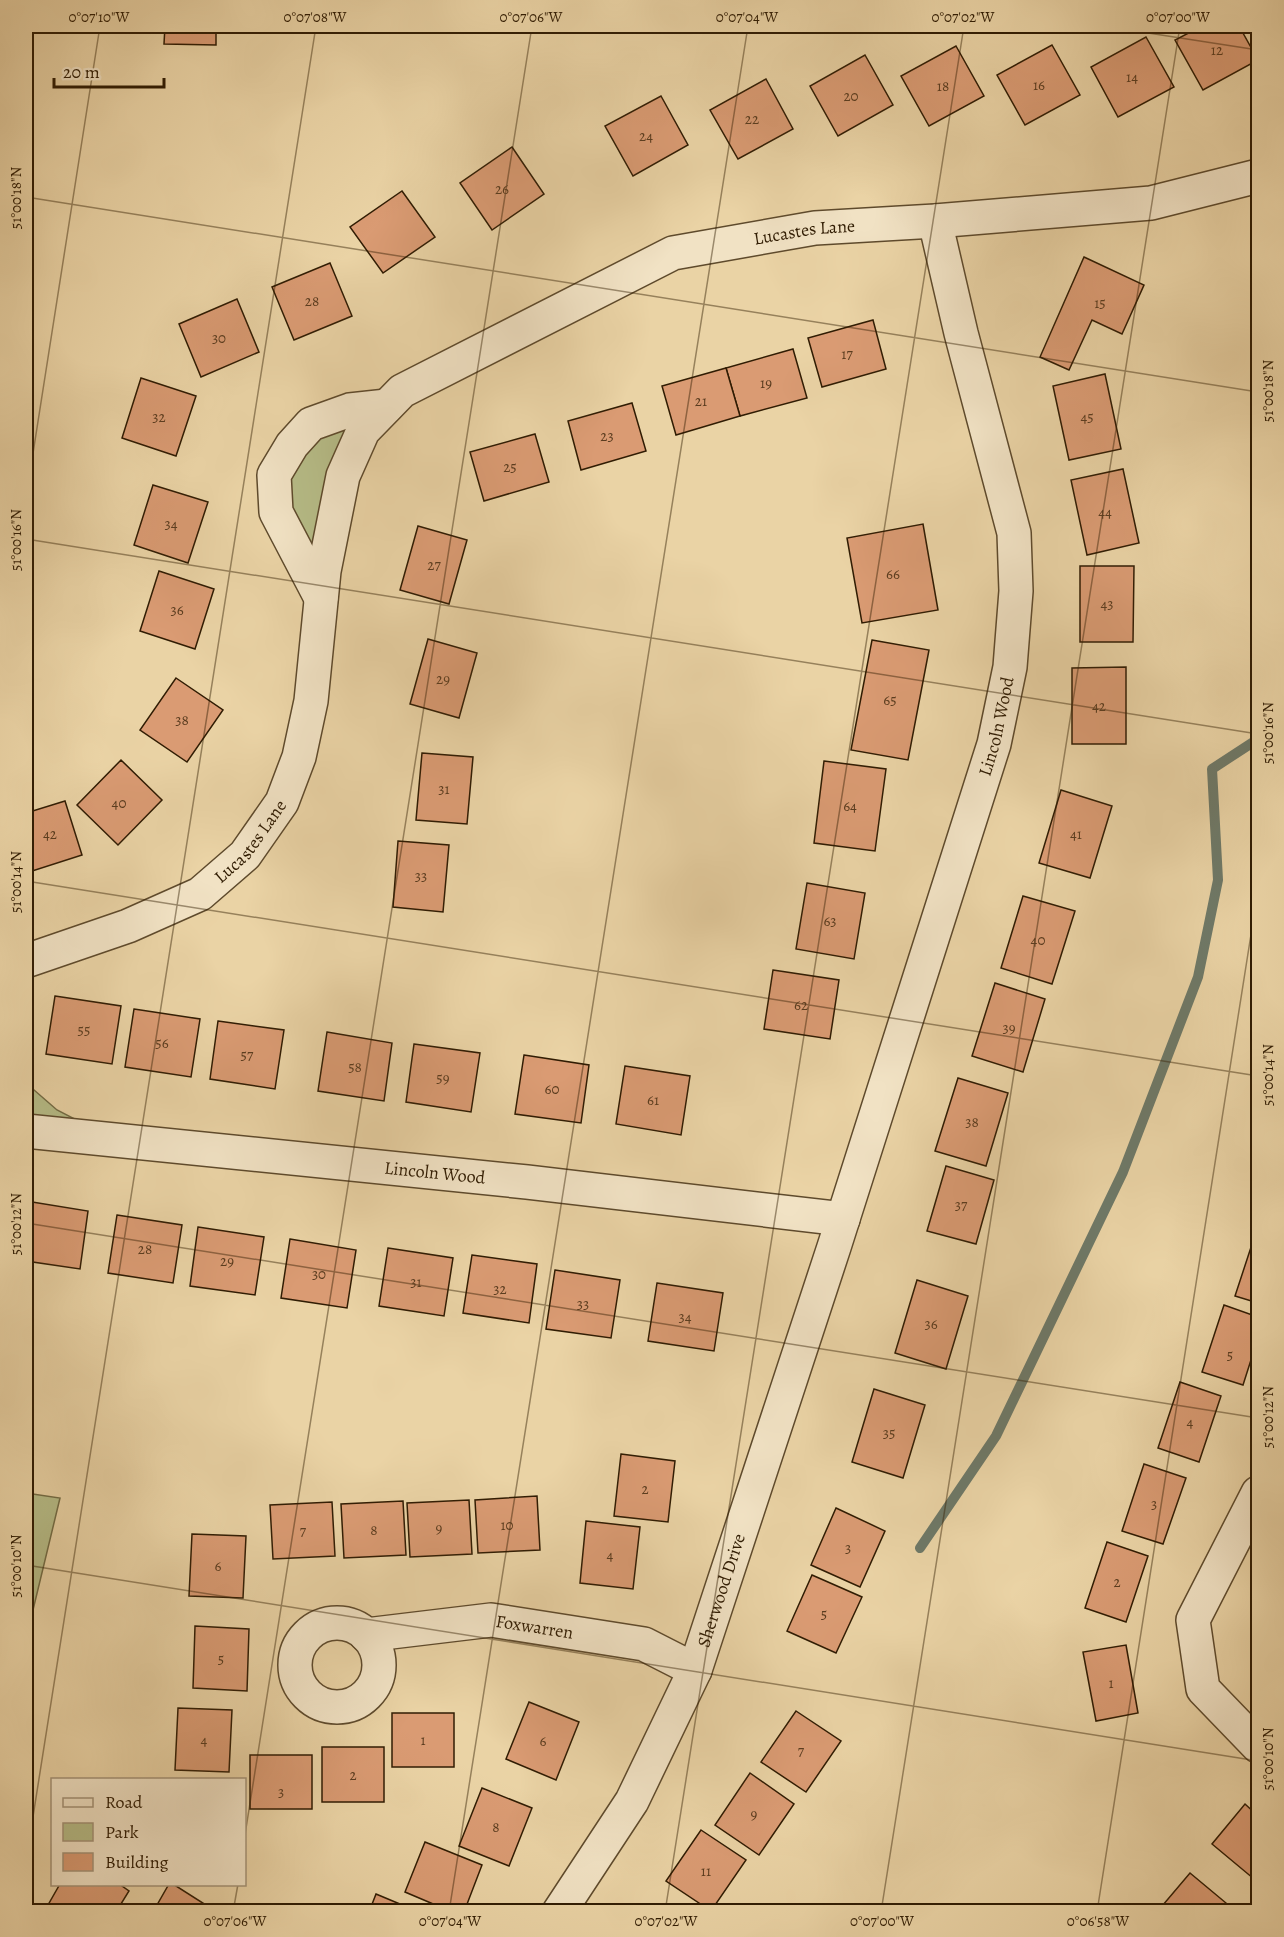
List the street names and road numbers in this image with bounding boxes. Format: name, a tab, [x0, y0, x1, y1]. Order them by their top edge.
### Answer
street label: Lucastes Lane	[752, 214, 856, 251]
street label: Lincoln Wood	[973, 674, 1020, 779]
street label: Lucastes Lane	[209, 795, 292, 889]
street label: Lincoln Wood	[383, 1156, 487, 1190]
street label: Sherwood Drive	[691, 1530, 751, 1650]
street label: Foxwarren	[494, 1609, 575, 1645]

